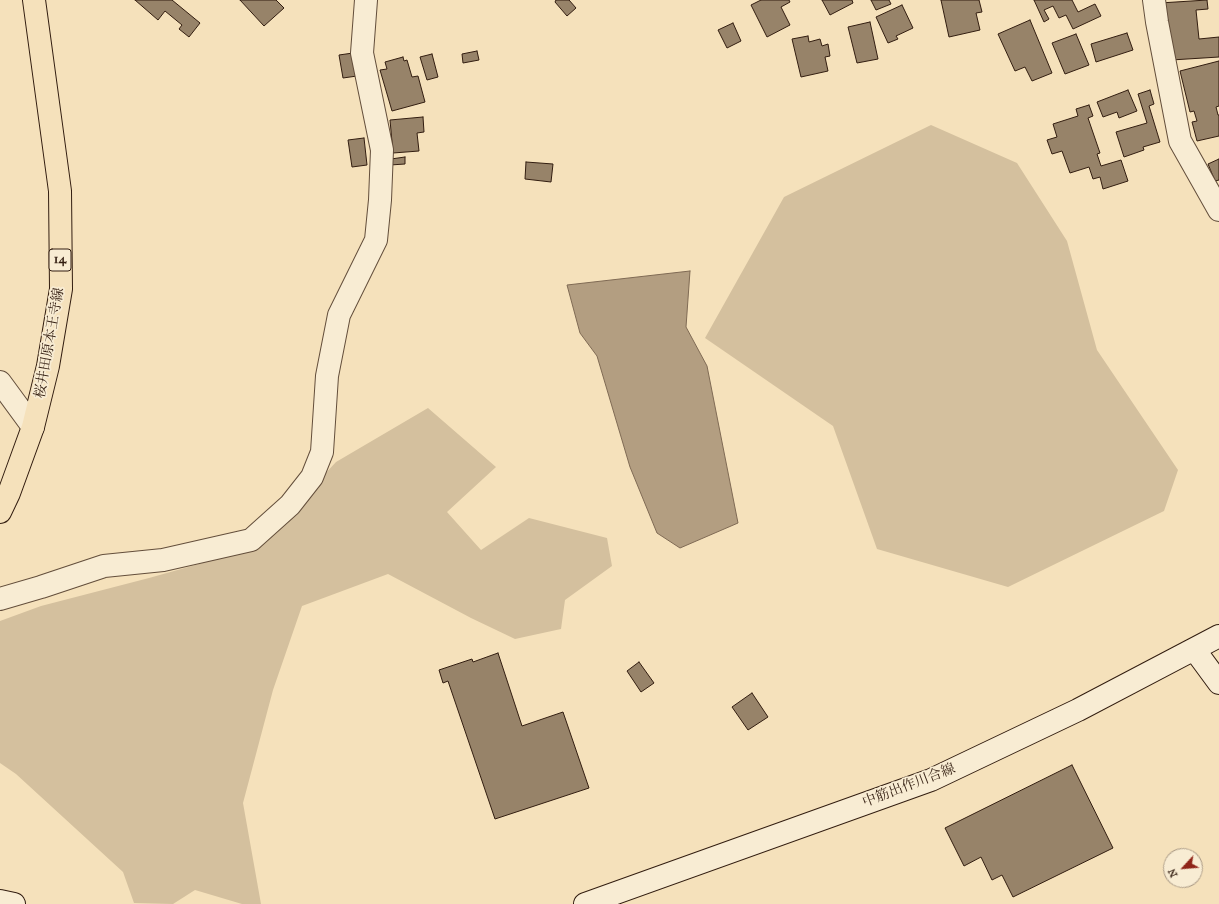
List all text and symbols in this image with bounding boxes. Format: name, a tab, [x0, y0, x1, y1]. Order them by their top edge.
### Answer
road number: 14	[49, 249, 71, 271]
street label: 桜井田原本王寺線	[32, 286, 68, 400]
street label: 中筋出作川合線	[860, 761, 958, 811]
north arrow	[1163, 848, 1203, 888]
text: N	[1165, 866, 1180, 880]

